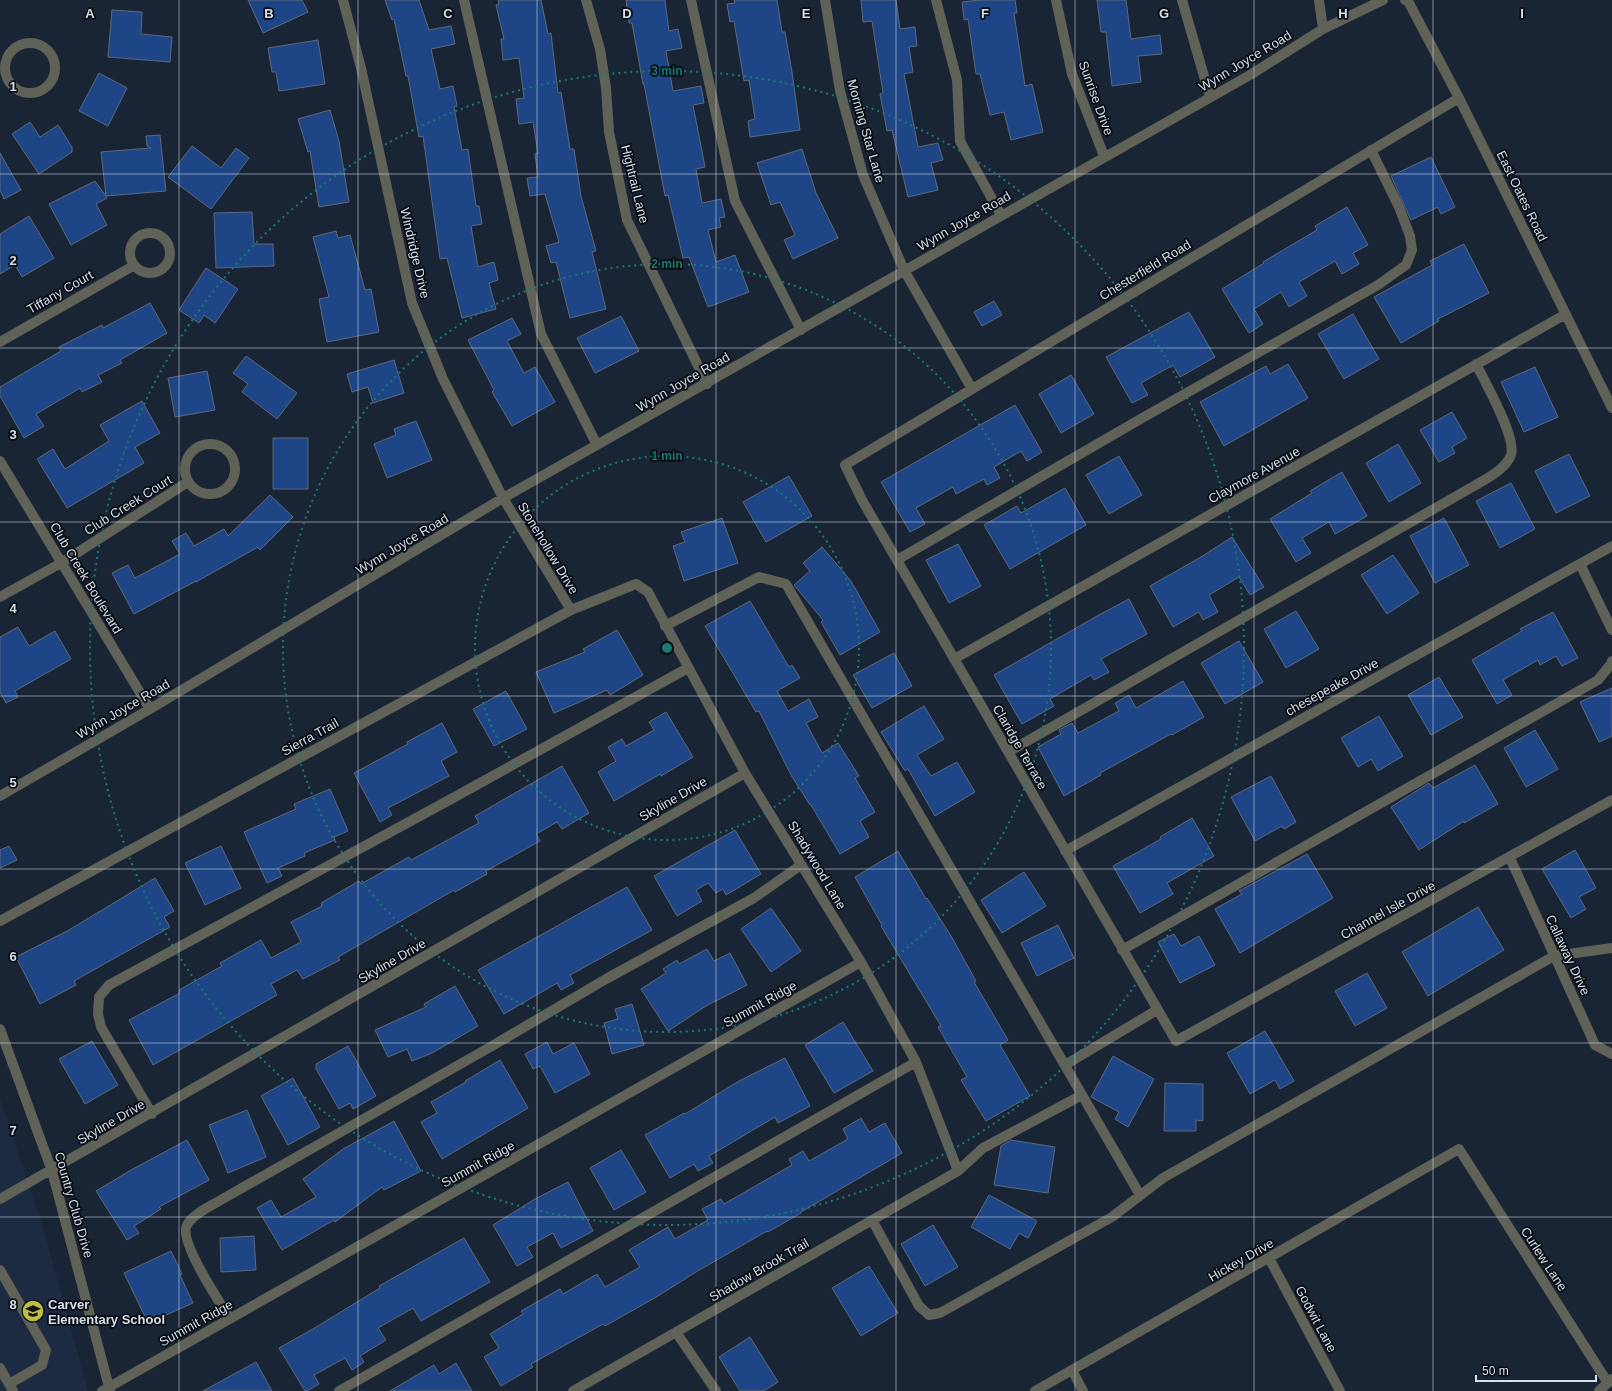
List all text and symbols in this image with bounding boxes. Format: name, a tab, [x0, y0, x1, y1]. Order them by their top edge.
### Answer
text: A	[85, 6, 95, 21]
text: B	[264, 6, 274, 21]
text: C	[443, 6, 453, 21]
text: D	[622, 6, 632, 21]
text: E	[802, 6, 811, 21]
text: F	[981, 6, 989, 21]
text: G	[1159, 6, 1169, 21]
text: H	[1338, 6, 1348, 21]
text: I	[1520, 6, 1524, 21]
street label: Wynn Joyce Road	[1196, 27, 1294, 95]
street label: Sunrise Drive	[1076, 59, 1116, 137]
text: 3 min	[651, 64, 683, 78]
street label: Morning Star Lane	[844, 78, 888, 184]
text: 1	[9, 79, 17, 94]
street label: Hightrail Lane	[618, 143, 652, 225]
street label: East Oates Road	[1494, 148, 1550, 244]
street label: Wynn Joyce Road	[915, 188, 1013, 254]
street label: Windridge Drive	[397, 206, 433, 300]
street label: Chesterfield Road	[1097, 237, 1193, 303]
text: 2	[9, 253, 17, 268]
text: 2 min	[651, 257, 683, 271]
street label: Tiffany Court	[24, 267, 96, 317]
street label: Wynn Joyce Road	[634, 349, 732, 415]
text: 3	[9, 427, 17, 442]
street label: Claymore Avenue	[1206, 444, 1302, 506]
text: 1 min	[651, 449, 683, 463]
street label: Club Creek Court	[81, 472, 175, 538]
street label: Stonehollow Drive	[515, 499, 581, 597]
street label: Wynn Joyce Road	[353, 510, 451, 578]
street label: Club Creek Boulevard	[47, 520, 125, 636]
text: 4	[9, 601, 17, 616]
centre of rings	[660, 641, 674, 655]
street label: chesepeake Drive	[1283, 655, 1381, 719]
street label: Wynn Joyce Road	[74, 676, 172, 742]
street label: Claridge Terrace	[990, 702, 1050, 792]
street label: Sierra Trail	[279, 715, 341, 759]
street label: Skyline Drive	[636, 774, 710, 824]
text: 5	[9, 775, 17, 790]
street label: Shadywood Lane	[785, 818, 849, 912]
street label: Channel Isle Drive	[1338, 878, 1438, 942]
street label: Callaway Drive	[1543, 913, 1593, 997]
street label: Skyline Drive	[355, 936, 429, 986]
text: 6	[9, 949, 17, 964]
street label: Summit Ridge	[721, 978, 799, 1030]
street label: Skyline Drive	[74, 1097, 148, 1147]
text: 7	[9, 1123, 17, 1138]
street label: Summit Ridge	[439, 1138, 517, 1190]
street label: Country Club Drive	[52, 1150, 96, 1260]
street label: Curlew Lane	[1518, 1224, 1570, 1294]
street label: Shadow Brook Trail	[706, 1235, 812, 1305]
street label: Hickey Drive	[1206, 1235, 1276, 1285]
street label: Godwit Lane	[1292, 1283, 1340, 1355]
text: 8	[9, 1297, 17, 1312]
place label: Carver Elementary School	[48, 1297, 165, 1327]
street label: Summit Ridge	[157, 1297, 235, 1349]
school or university icon: Carver Elementary School	[20, 1298, 46, 1324]
scale bar	[1476, 1357, 1596, 1383]
text: 50 m	[1482, 1364, 1509, 1378]

